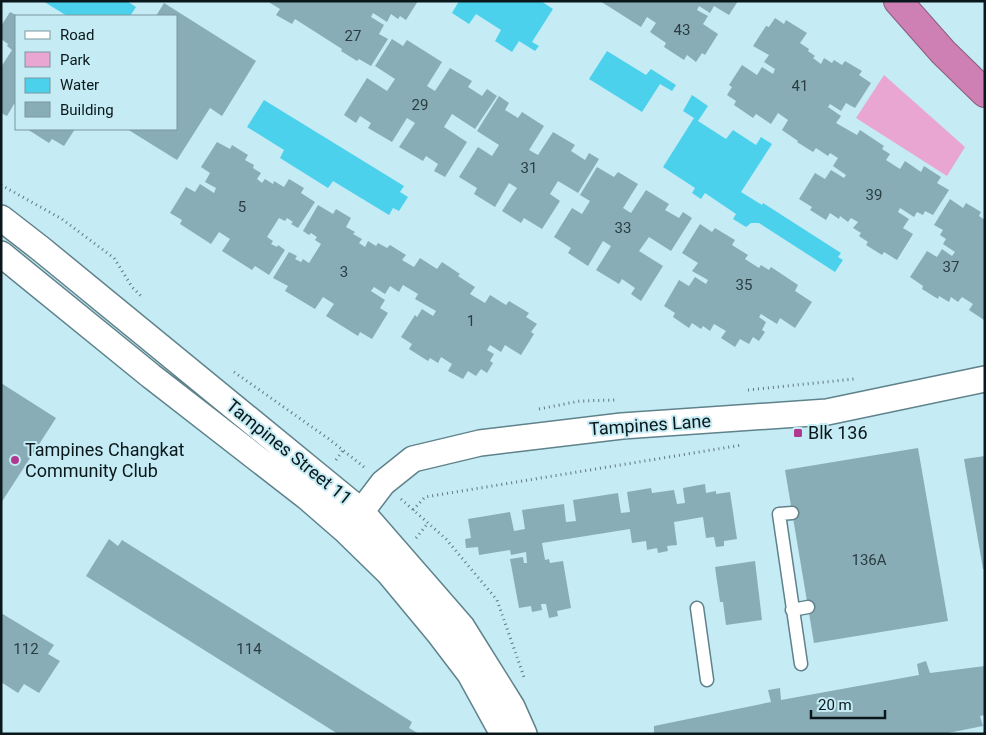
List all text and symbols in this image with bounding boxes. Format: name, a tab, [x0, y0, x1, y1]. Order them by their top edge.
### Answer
legend	[15, 15, 178, 130]
house number: 43	[674, 21, 690, 39]
text: Road	[60, 26, 94, 44]
house number: 27	[345, 27, 361, 45]
text: Park	[60, 51, 91, 69]
text: Water	[60, 76, 99, 94]
house number: 41	[792, 77, 808, 95]
house number: 29	[412, 96, 428, 114]
text: Building	[60, 101, 114, 119]
house number: 31	[521, 159, 537, 177]
house number: 39	[866, 186, 882, 204]
house number: 5	[238, 198, 246, 216]
house number: 33	[615, 219, 631, 237]
house number: 37	[943, 258, 959, 276]
house number: 3	[340, 263, 348, 281]
house number: 35	[736, 276, 752, 294]
house number: 1	[467, 312, 475, 330]
street label: Tampines Street 11	[222, 395, 356, 509]
street label: Tampines Lane	[588, 410, 712, 439]
place label: Blk 136	[808, 422, 868, 443]
marker: Blk 136	[792, 427, 804, 439]
place label: Tampines Changkat Community Club	[25, 439, 184, 481]
marker: Tampines Changkat Community Club	[9, 454, 21, 466]
house number: 136A	[851, 551, 887, 569]
house number: 112	[13, 640, 39, 658]
house number: 114	[236, 640, 262, 658]
scale bar	[811, 688, 885, 720]
text: 20 m	[818, 696, 852, 714]

